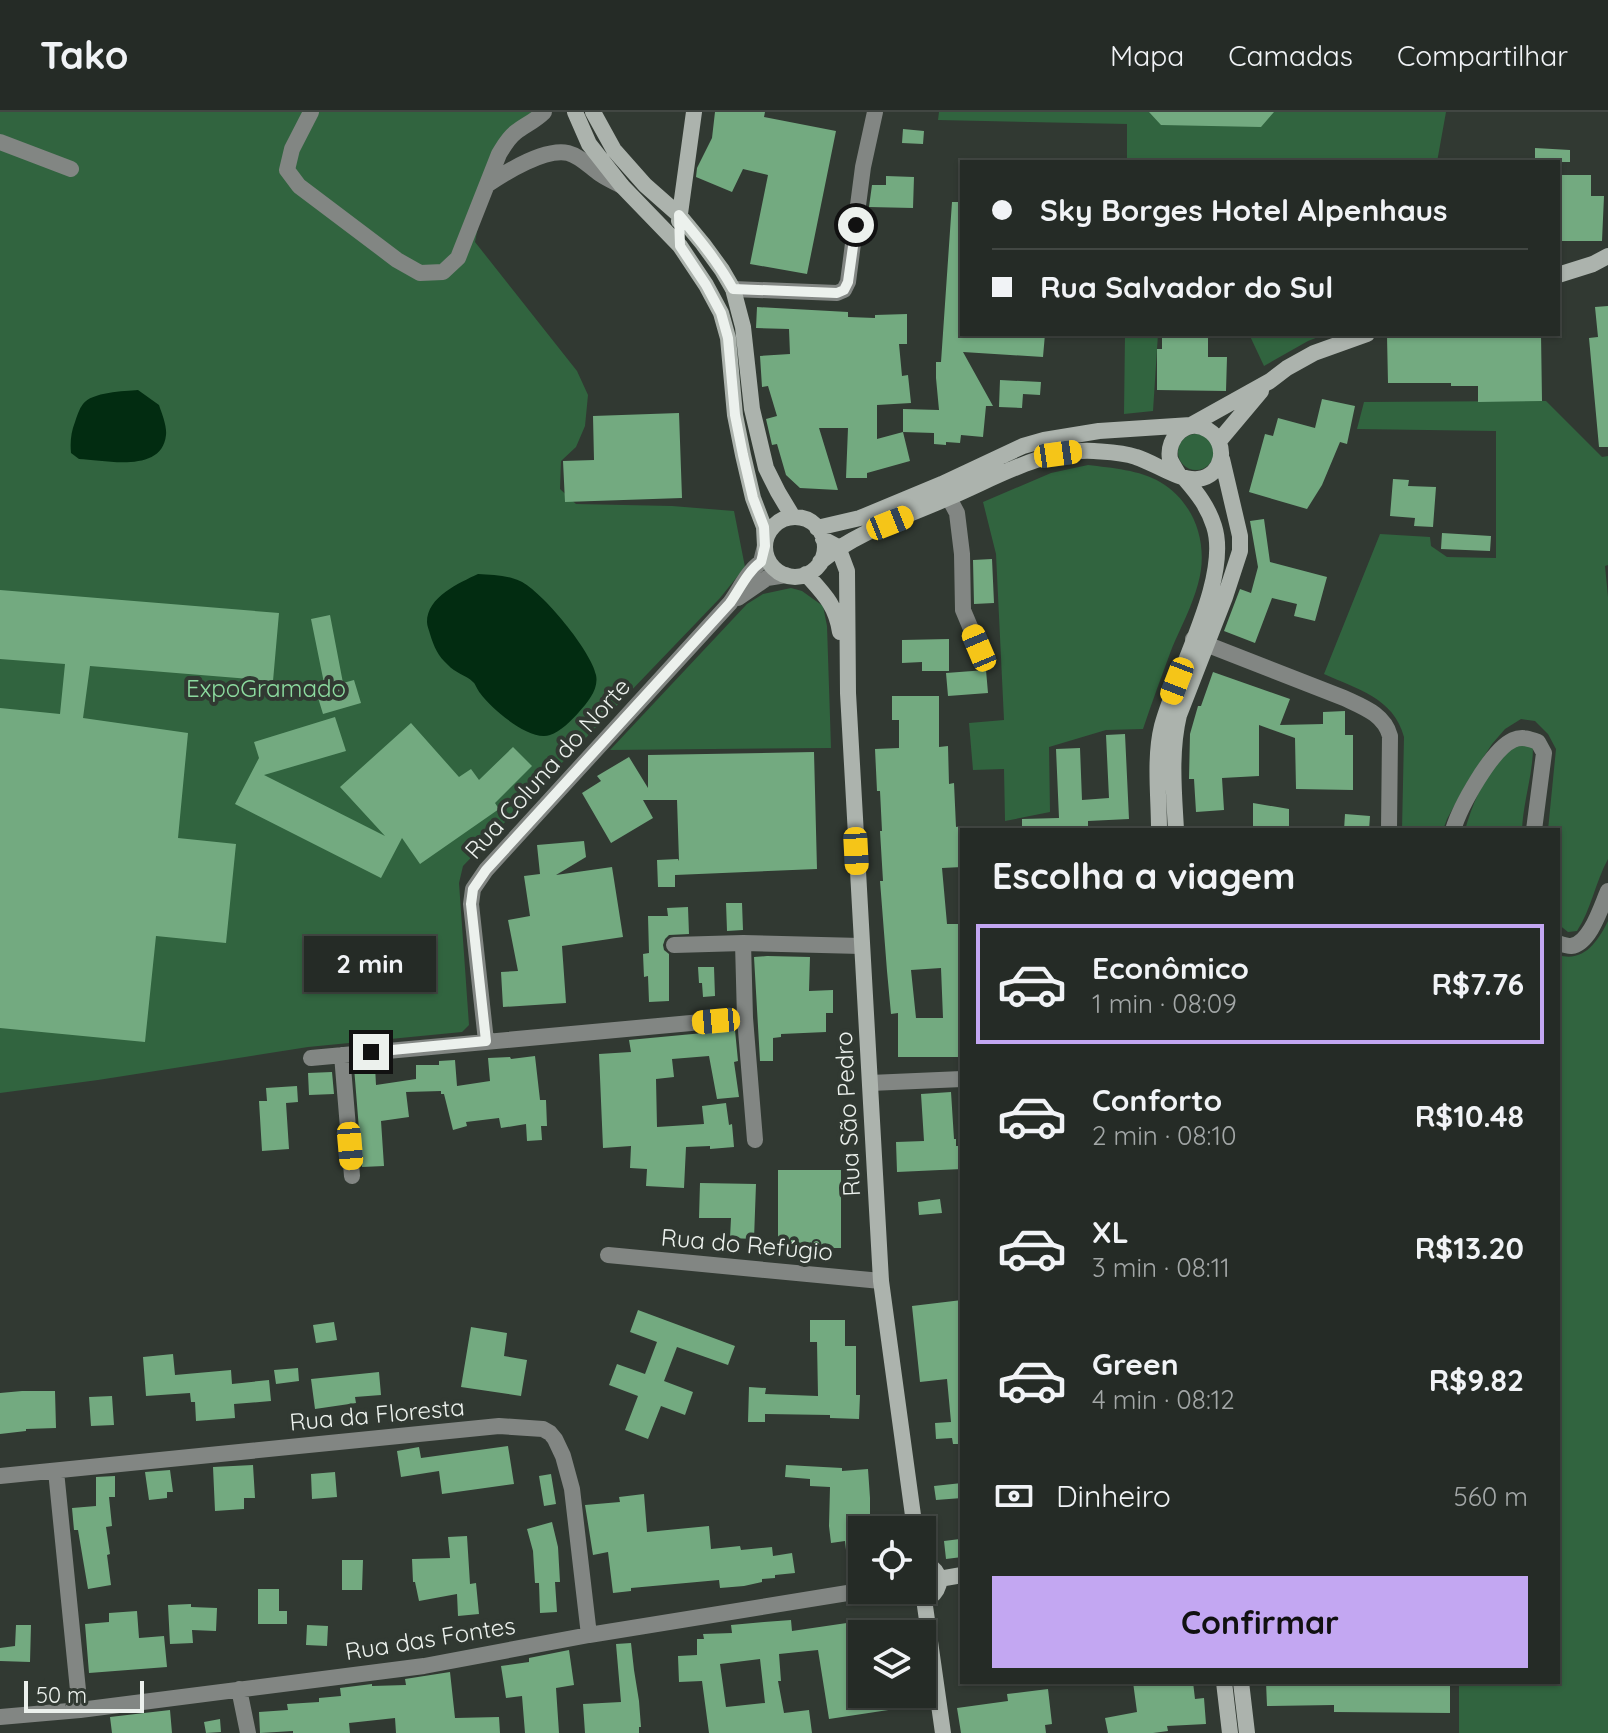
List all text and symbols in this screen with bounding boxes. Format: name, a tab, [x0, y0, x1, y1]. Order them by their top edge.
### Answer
text: Tako	[40, 31, 128, 79]
text: Mapa	[1110, 38, 1184, 73]
text: Camadas	[1228, 38, 1353, 73]
text: Compartilhar	[1397, 38, 1568, 73]
text: Sky Borges Hotel Alpenhaus	[1040, 191, 1448, 229]
route start	[838, 207, 874, 243]
text: Rua Salvador do Sul	[1040, 268, 1333, 306]
car	[1033, 439, 1083, 469]
car	[863, 503, 917, 543]
car	[959, 621, 999, 675]
car	[1157, 654, 1197, 708]
street label: Rua Coluna do Norte	[458, 671, 636, 865]
park label: ExpoGramado	[186, 673, 346, 703]
car	[843, 826, 869, 876]
text: Escolha a viagem	[992, 853, 1295, 898]
callout: 2 min	[305, 936, 437, 992]
text: 2 min	[336, 947, 404, 980]
icon: car	[996, 948, 1068, 1020]
text: Econômico	[1092, 949, 1249, 987]
text: R$7.76	[1431, 965, 1524, 1003]
text: 1 min · 08:09	[1092, 987, 1237, 1020]
car	[691, 1007, 741, 1035]
street label: Rua São Pedro	[828, 1031, 866, 1197]
route end	[353, 1034, 389, 1070]
icon: car	[996, 1080, 1068, 1152]
text: Conforto	[1092, 1081, 1222, 1119]
text: R$10.48	[1415, 1097, 1524, 1135]
text: 2 min · 08:10	[1092, 1119, 1237, 1152]
car	[336, 1121, 364, 1171]
icon: car	[996, 1212, 1068, 1284]
text: XL	[1092, 1213, 1129, 1251]
street label: Rua do Refúgio	[660, 1222, 834, 1266]
text: R$13.20	[1415, 1229, 1524, 1267]
text: 3 min · 08:11	[1092, 1251, 1230, 1284]
icon: car	[996, 1344, 1068, 1416]
text: Green	[1092, 1345, 1179, 1383]
text: R$9.82	[1429, 1361, 1524, 1399]
text: 4 min · 08:12	[1092, 1383, 1235, 1416]
street label: Rua da Floresta	[288, 1391, 466, 1437]
icon: cash	[992, 1474, 1036, 1518]
text: Dinheiro	[1056, 1477, 1171, 1515]
text: 560 m	[1454, 1480, 1528, 1513]
map controls	[848, 1516, 936, 1708]
button: locate	[848, 1516, 936, 1604]
button: Confirmar	[992, 1576, 1528, 1668]
street label: Rua das Fontes	[343, 1610, 517, 1666]
button: layers	[848, 1620, 936, 1708]
scale bar	[24, 1677, 144, 1713]
text: 50 m	[36, 1681, 87, 1709]

